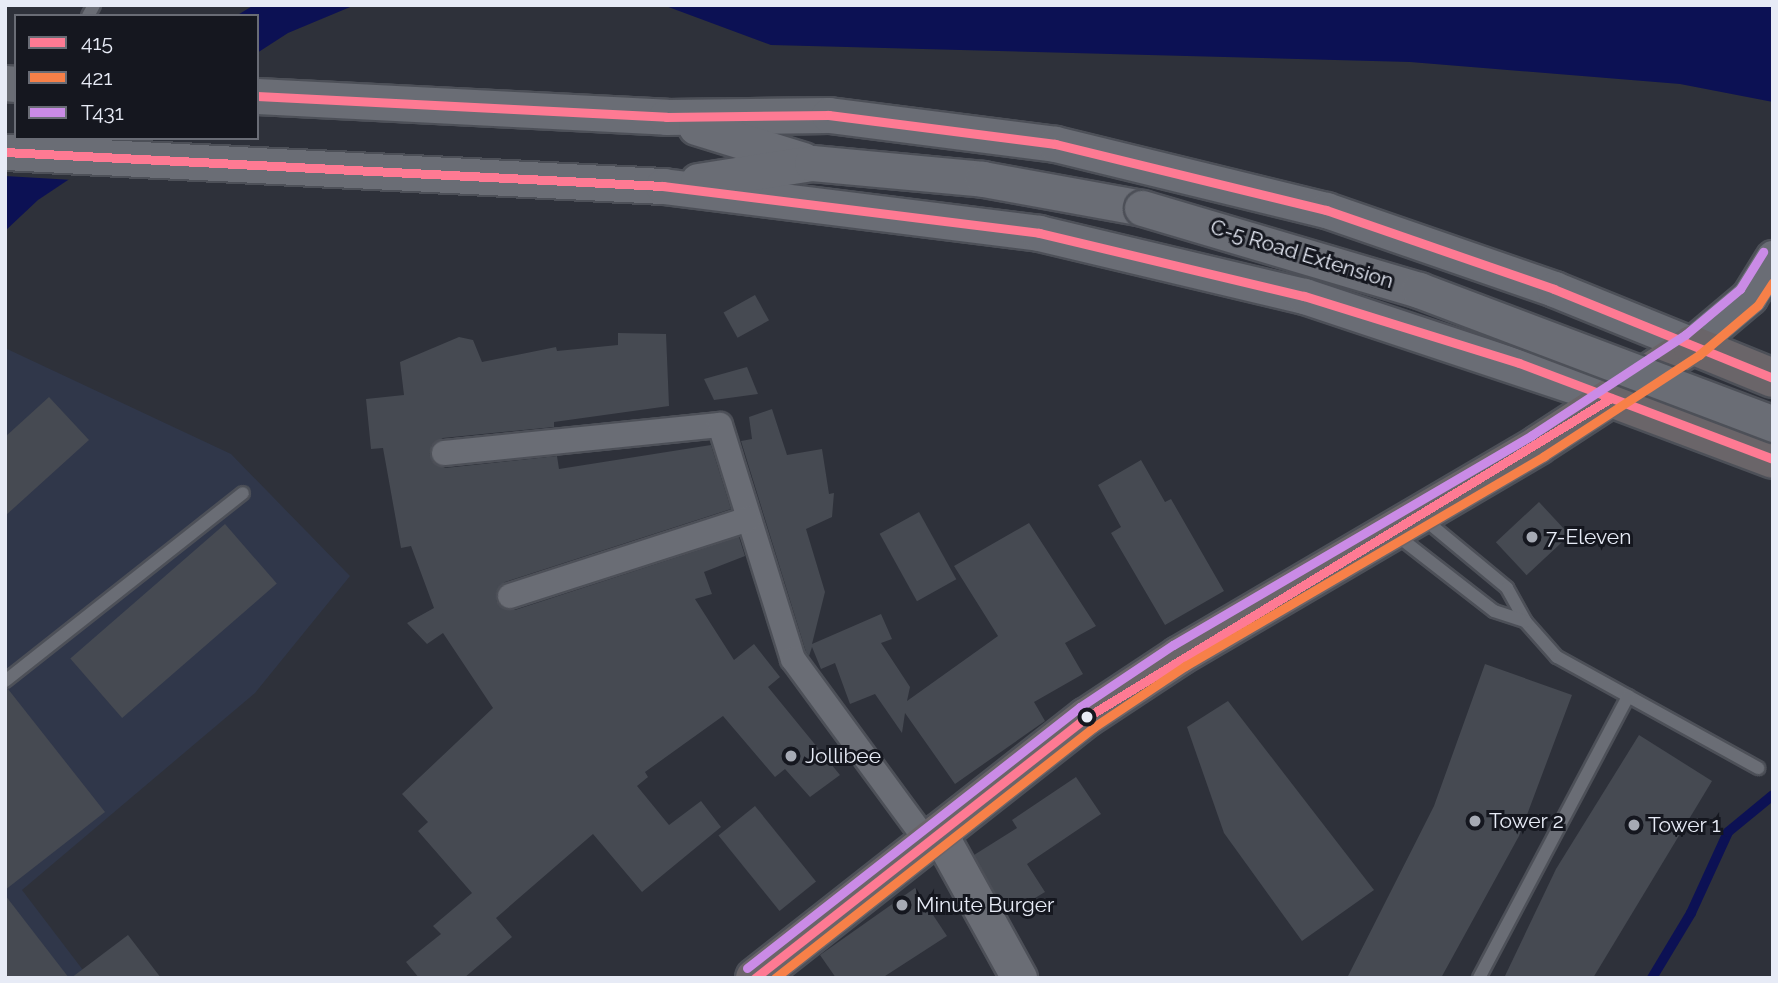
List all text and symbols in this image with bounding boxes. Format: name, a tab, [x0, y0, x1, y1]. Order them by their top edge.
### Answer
legend	[14, 14, 259, 140]
text: 415	[81, 30, 113, 55]
text: 421	[81, 65, 112, 90]
text: T431	[81, 100, 124, 125]
street label: C-5 Road Extension	[1207, 214, 1397, 294]
place label: 7-Eleven	[1546, 524, 1631, 550]
marker: 7-Eleven	[1524, 529, 1540, 545]
unlabelled marker	[1080, 710, 1094, 724]
place label: Jollibee	[805, 743, 881, 769]
marker: Jollibee	[783, 748, 799, 764]
place label: Tower 2	[1489, 808, 1564, 834]
place label: Tower 1	[1648, 812, 1721, 838]
marker: Tower 2	[1467, 813, 1483, 829]
marker: Tower 1	[1626, 817, 1642, 833]
place label: Minute Burger	[916, 892, 1054, 918]
marker: Minute Burger	[894, 897, 910, 913]

